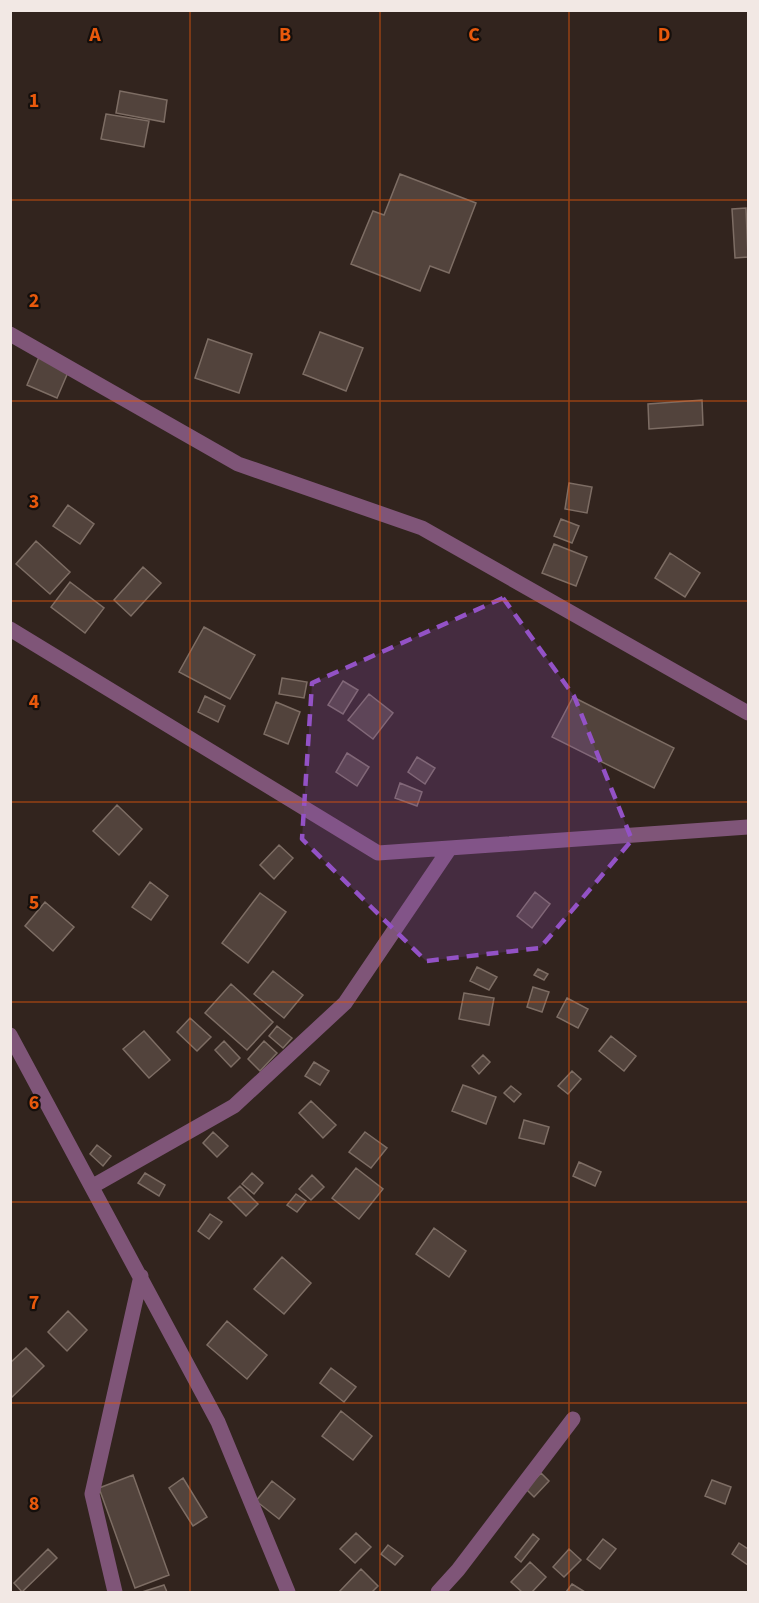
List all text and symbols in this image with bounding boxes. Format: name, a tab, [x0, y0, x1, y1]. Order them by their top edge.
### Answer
text: A	[88, 21, 101, 49]
text: B	[279, 21, 291, 49]
text: C	[468, 21, 480, 49]
text: D	[658, 21, 670, 49]
text: 1	[29, 87, 39, 115]
text: 2	[29, 287, 39, 315]
text: 3	[29, 488, 39, 516]
text: 4	[29, 688, 40, 716]
text: 5	[29, 889, 39, 917]
text: 6	[29, 1089, 39, 1117]
text: 7	[29, 1289, 39, 1317]
text: 8	[29, 1490, 39, 1518]

